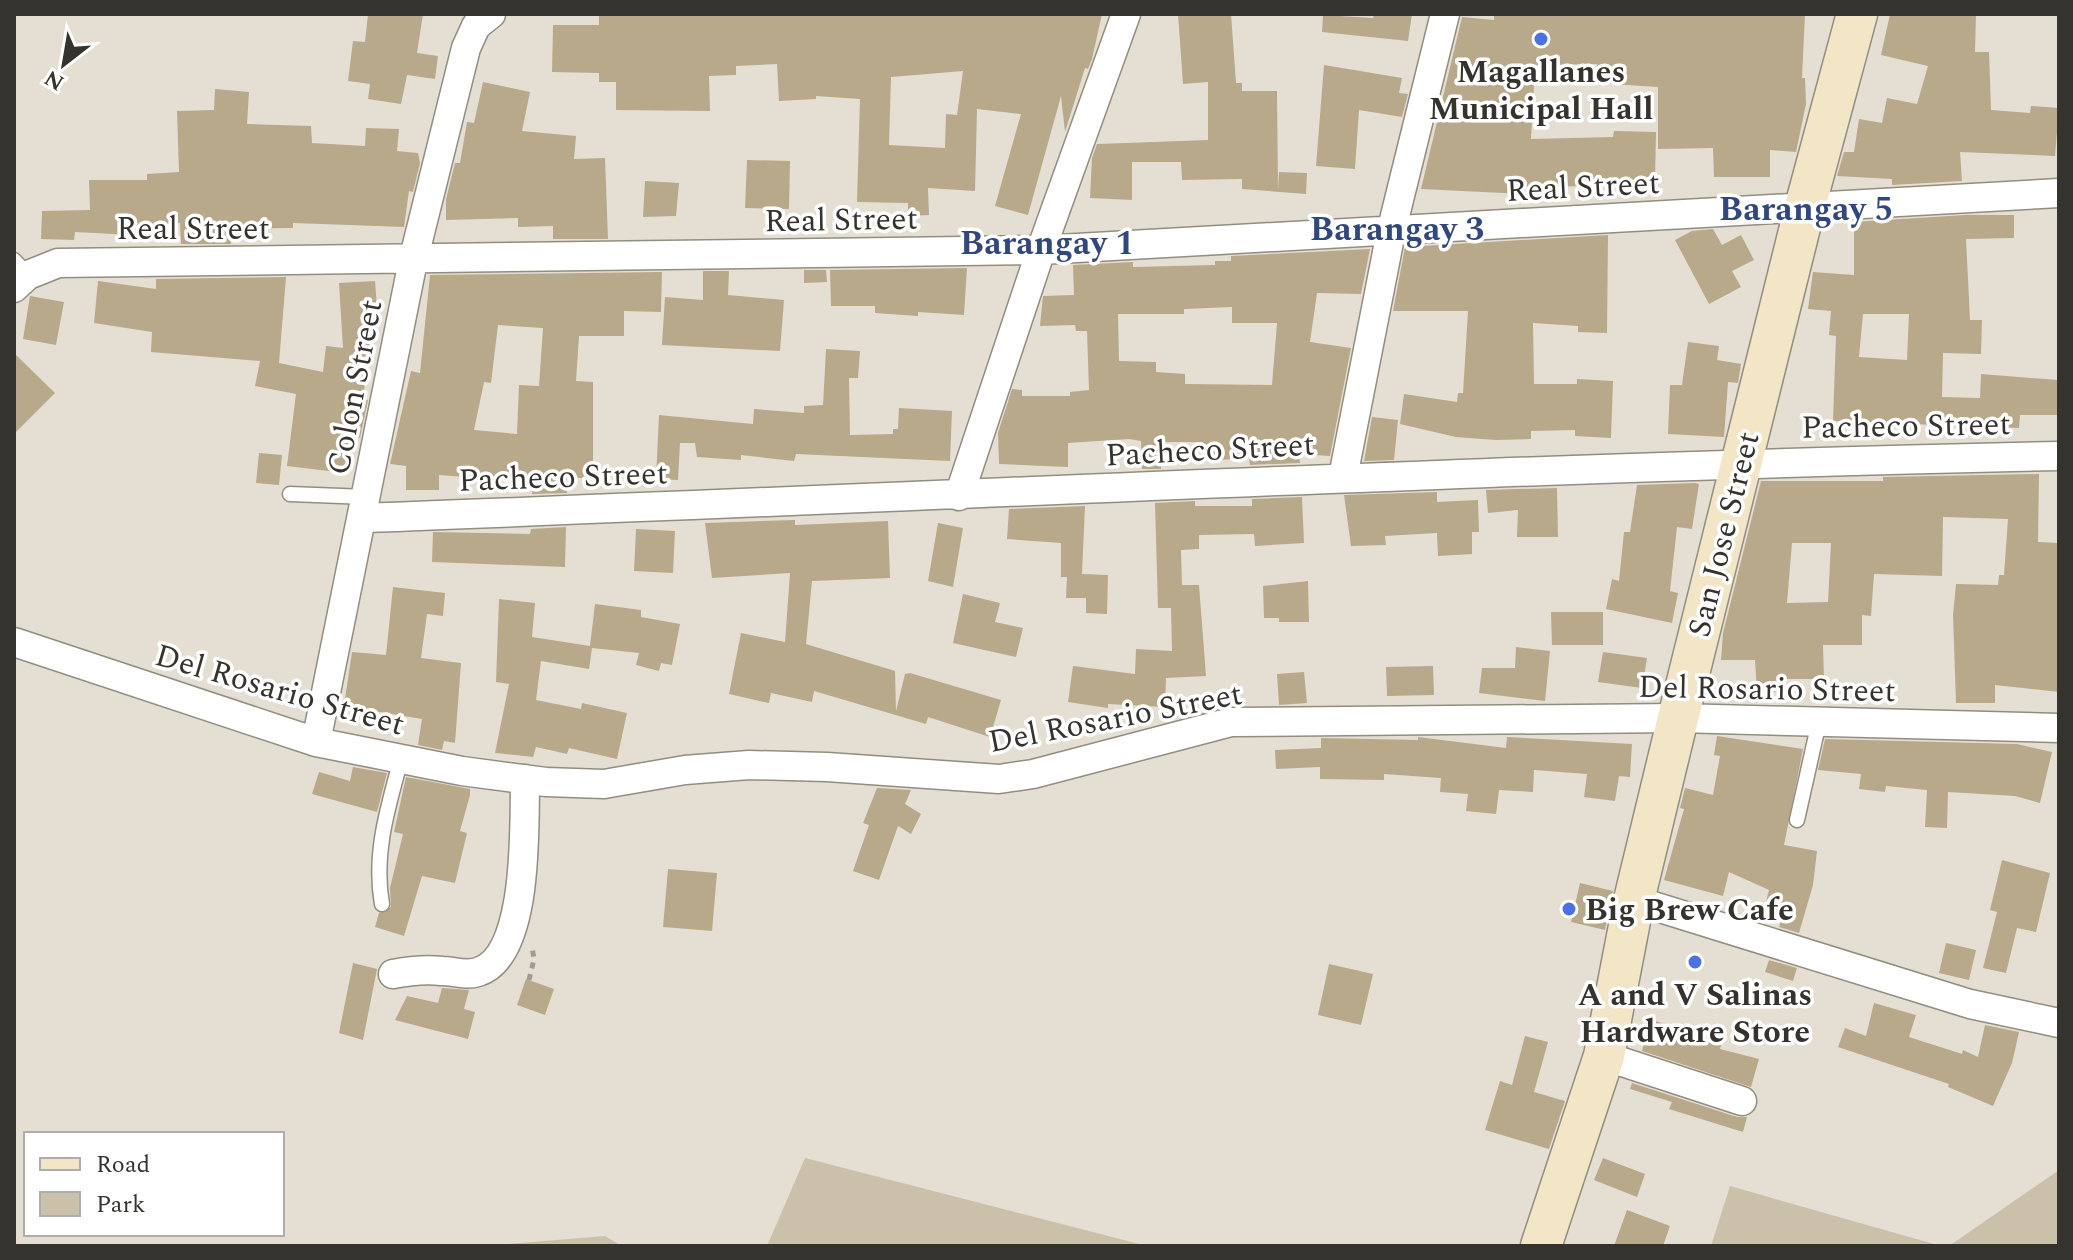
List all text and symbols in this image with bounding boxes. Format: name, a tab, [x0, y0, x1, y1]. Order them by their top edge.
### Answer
north arrow	[24, 24, 104, 104]
marker: Magallanes Municipal Hall	[1532, 30, 1550, 48]
place label: Magallanes Municipal Hall	[1428, 48, 1654, 134]
text: N	[38, 61, 71, 99]
street label: Real Street	[1505, 159, 1661, 216]
district label: Barangay 5	[1719, 184, 1893, 236]
street label: Real Street	[764, 195, 918, 246]
district label: Barangay 3	[1310, 204, 1484, 256]
street label: Real Street	[116, 205, 270, 254]
district label: Barangay 1	[960, 218, 1134, 270]
street label: Colon Street	[314, 295, 396, 479]
street label: Pacheco Street	[1801, 400, 2011, 453]
street label: Pacheco Street	[1104, 421, 1316, 480]
street label: San Jose Street	[1675, 426, 1774, 642]
street label: Pacheco Street	[458, 449, 669, 506]
street label: Del Rosario Street	[149, 631, 410, 749]
street label: Del Rosario Street	[1638, 663, 1896, 716]
street label: Del Rosario Street	[984, 670, 1246, 767]
place label: Big Brew Cafe	[1585, 886, 1794, 935]
marker: Big Brew Cafe	[1560, 900, 1578, 918]
marker: A and V Salinas Hardware Store	[1686, 953, 1704, 971]
place label: A and V Salinas Hardware Store	[1578, 971, 1812, 1057]
legend	[24, 1132, 284, 1236]
text: Road	[96, 1147, 150, 1183]
text: Park	[96, 1187, 146, 1223]

